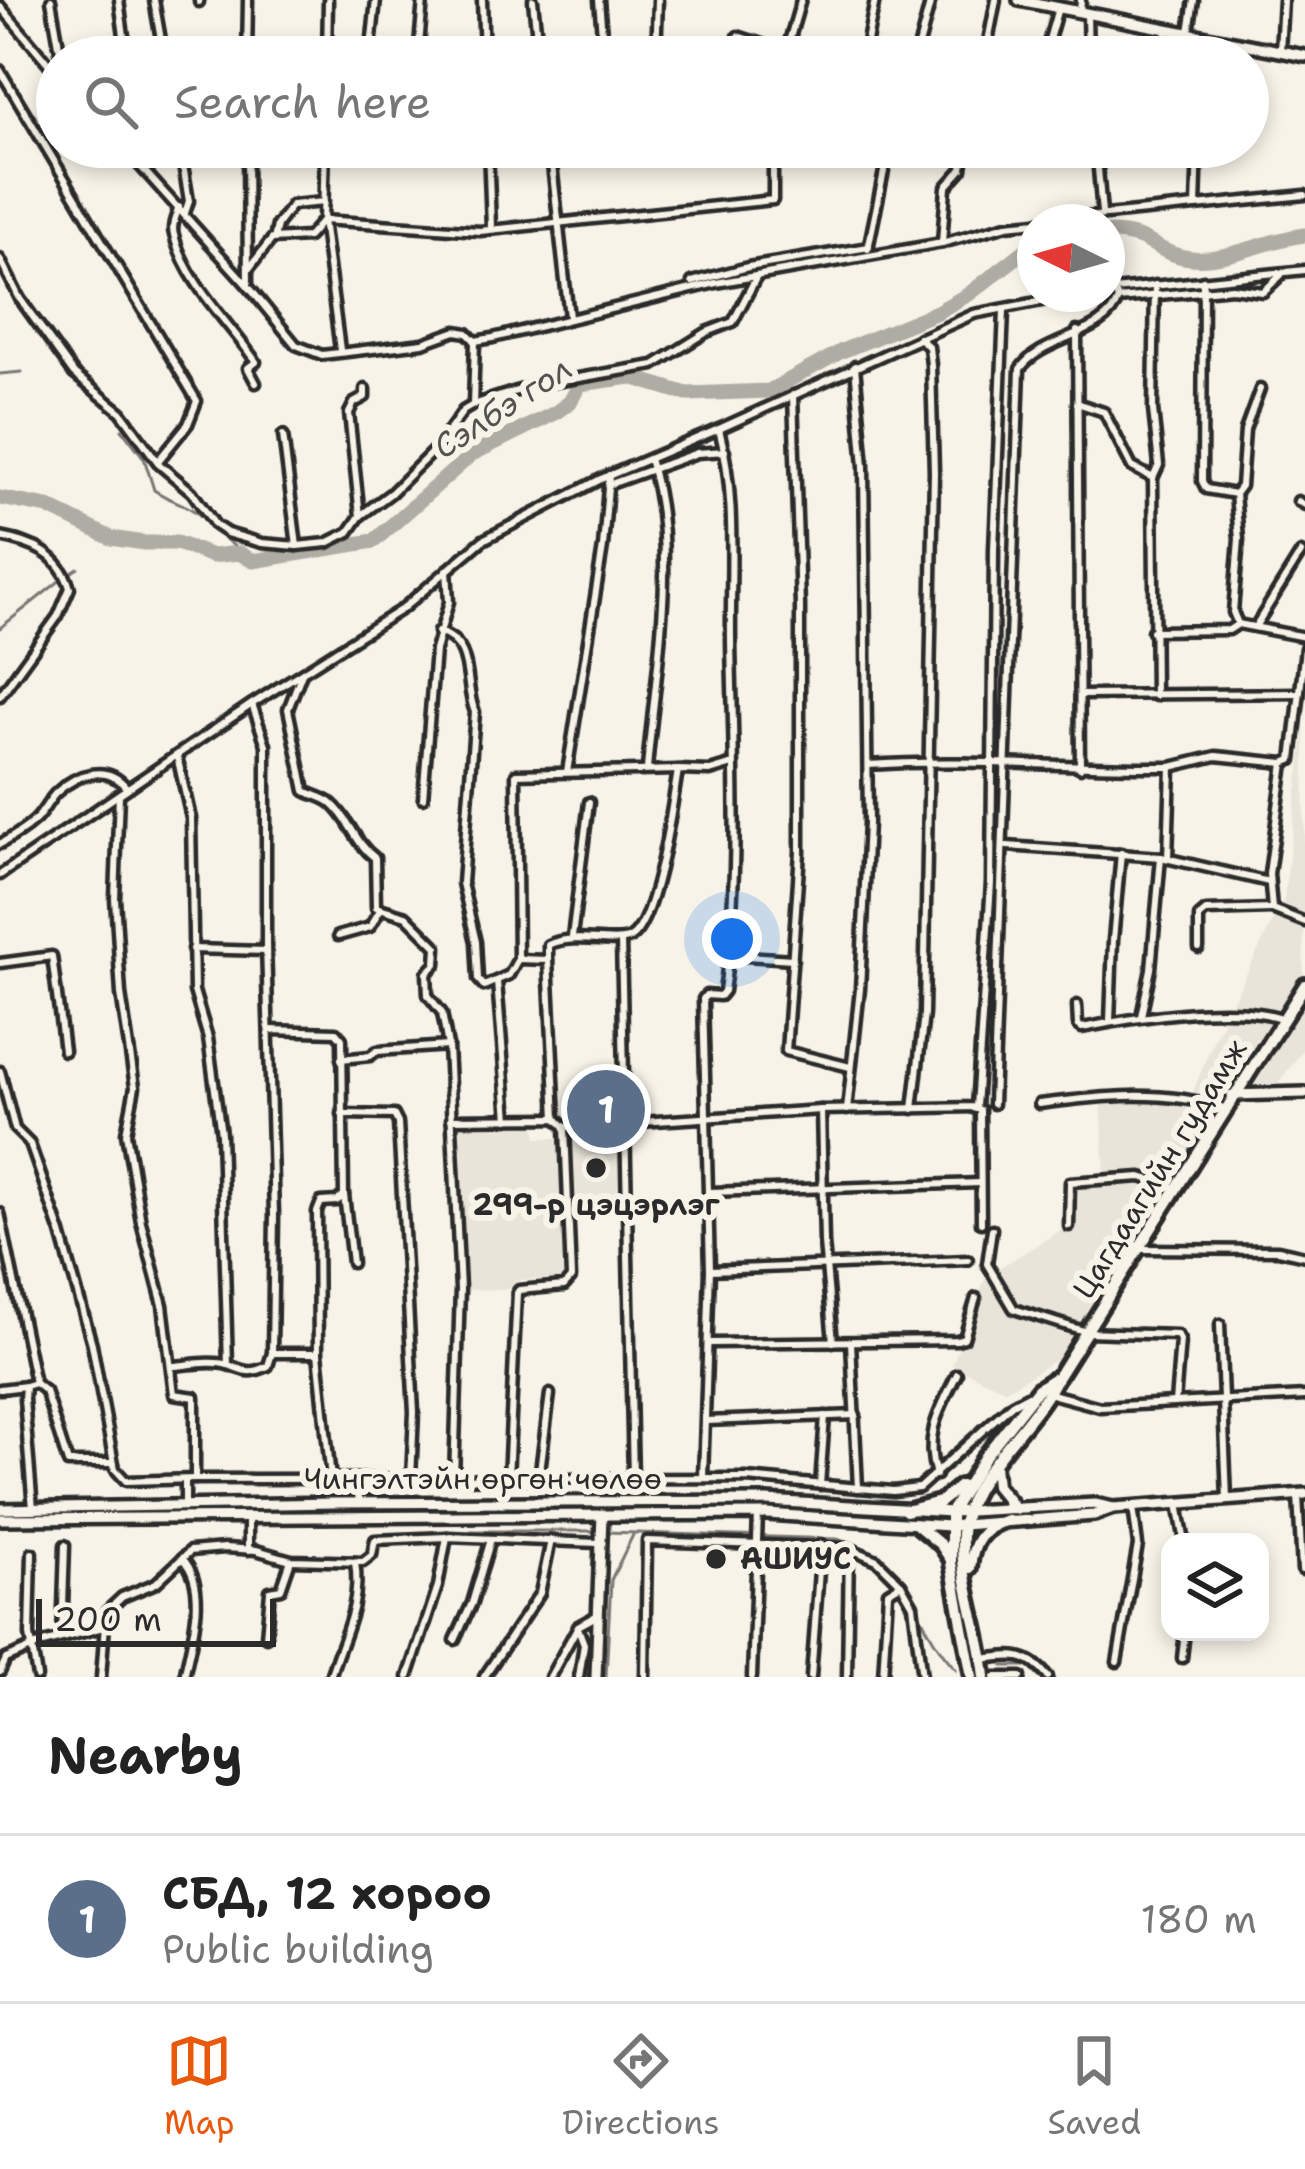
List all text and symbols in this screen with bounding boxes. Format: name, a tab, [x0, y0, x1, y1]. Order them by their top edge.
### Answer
search box	[36, 36, 1269, 168]
icon: search	[78, 69, 144, 135]
text: Search here	[174, 72, 431, 132]
north arrow	[1017, 204, 1125, 312]
water label: Сэлбэ гол	[424, 346, 580, 469]
your location	[702, 909, 762, 969]
street label: Цагдаагийн гудамж	[1063, 1031, 1257, 1306]
pin: 1	[567, 1064, 645, 1154]
marker: 299-р цэцэрлэг	[583, 1155, 609, 1181]
place label: 299-р цэцэрлэг	[472, 1184, 721, 1225]
street label: Чингэлтэйн өргөн чөлөө	[304, 1458, 662, 1499]
map controls	[1161, 1533, 1269, 1641]
button: layers	[1161, 1533, 1269, 1641]
place label: АШИУС	[740, 1538, 851, 1579]
marker: АШИУС	[703, 1546, 729, 1572]
scale bar	[36, 1593, 276, 1646]
text: 200 m	[54, 1597, 162, 1642]
text: Nearby	[48, 1721, 243, 1789]
text: СБД, 12 хороо	[162, 1863, 492, 1923]
text: 1	[78, 1893, 96, 1945]
text: 180 m	[1141, 1893, 1257, 1945]
text: Public building	[162, 1923, 434, 1975]
tab: Map	[164, 2028, 235, 2145]
tab: Directions	[562, 2028, 720, 2145]
tab: Saved	[1047, 2028, 1141, 2145]

